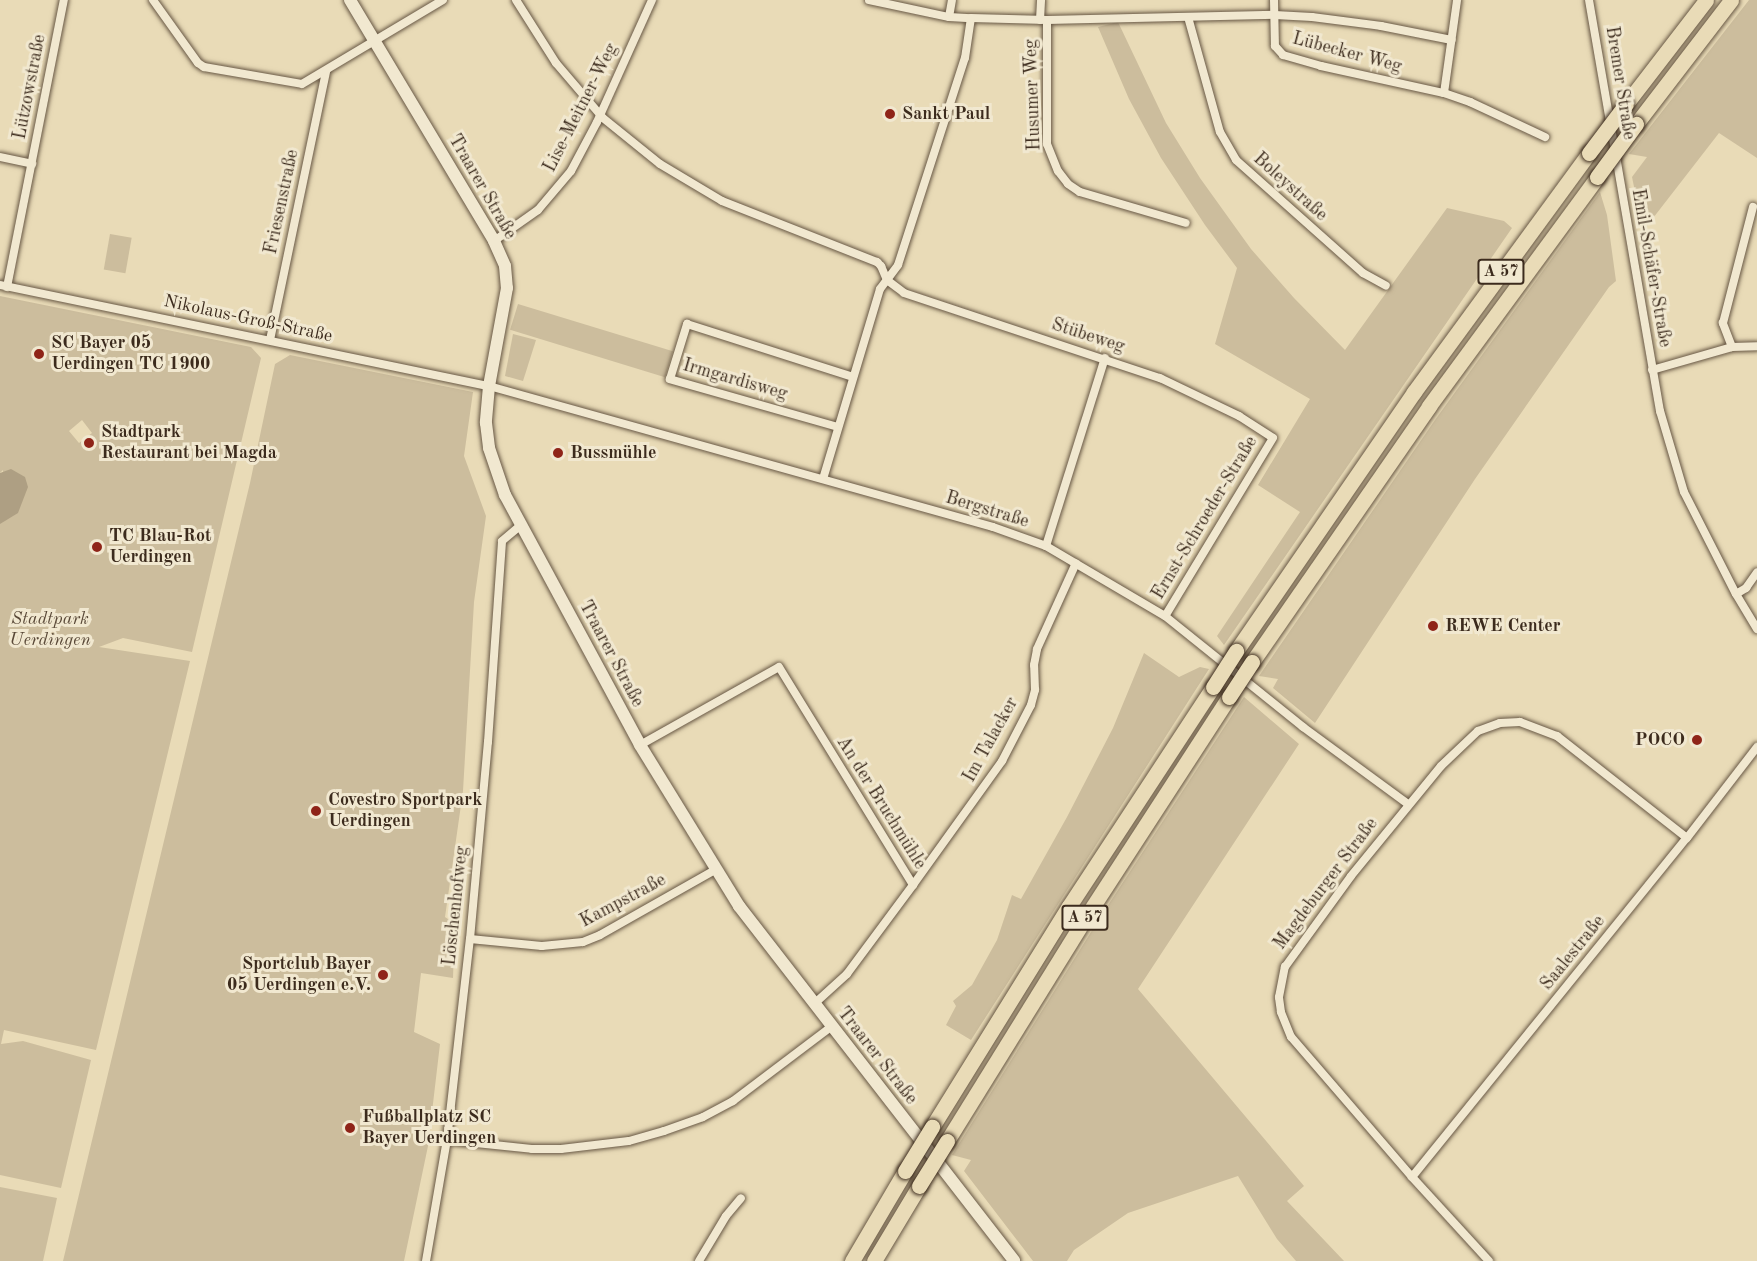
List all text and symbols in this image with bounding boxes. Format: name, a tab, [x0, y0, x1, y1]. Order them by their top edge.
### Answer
street label: Bremer Straße	[1600, 25, 1640, 141]
street label: Lübecker Weg	[1290, 28, 1404, 78]
street label: Lützowstraße	[9, 33, 51, 141]
street label: Husumer Weg	[1020, 39, 1046, 151]
street label: Lise-Meitner-Weg	[539, 40, 623, 176]
place label: Sankt Paul	[902, 103, 990, 125]
marker: Sankt Paul	[883, 107, 897, 121]
street label: Traarer Straße	[443, 131, 521, 243]
street label: Friesenstraße	[260, 148, 304, 256]
street label: Boleystraße	[1249, 148, 1331, 226]
street label: Emil-Schäfer-Straße	[1626, 187, 1676, 349]
road number: A 57	[1477, 259, 1525, 285]
street label: Nikolaus-Groß-Straße	[162, 291, 334, 347]
street label: Stübeweg	[1049, 314, 1127, 358]
place label: SC Bayer 05 Uerdingen TC 1900	[51, 333, 210, 376]
marker: SC Bayer 05 Uerdingen TC 1900	[32, 347, 46, 361]
street label: Irmgardisweg	[680, 355, 790, 405]
place label: Stadtpark Restaurant bei Magda	[101, 422, 277, 464]
street label: Ernst-Schroeder-Straße	[1148, 432, 1262, 604]
marker: Stadtpark Restaurant bei Magda	[82, 436, 96, 450]
place label: Bussmühle	[570, 442, 657, 464]
marker: Bussmühle	[551, 446, 565, 460]
street label: Bergstraße	[943, 487, 1031, 533]
place label: TC Blau-Rot Uerdingen	[109, 526, 212, 568]
marker: TC Blau-Rot Uerdingen	[90, 540, 104, 554]
street label: Traarer Straße	[574, 597, 648, 711]
park label: Stadtpark Uerdingen	[9, 609, 91, 652]
place label: REWE Center	[1445, 615, 1561, 637]
marker: REWE Center	[1426, 619, 1440, 633]
street label: Im Talacker	[959, 694, 1023, 786]
place label: POCO	[1635, 729, 1685, 751]
street label: An der Bruchmühle	[831, 733, 931, 873]
marker: POCO	[1690, 733, 1704, 747]
place label: Covestro Sportpark Uerdingen	[328, 790, 482, 832]
marker: Covestro Sportpark Uerdingen	[309, 804, 323, 818]
street label: Magdeburger Straße	[1269, 814, 1383, 954]
street label: Löschenhofweg	[439, 845, 473, 967]
street label: Kampstraße	[576, 869, 670, 933]
road number: A 57	[1061, 905, 1109, 931]
street label: Saalestraße	[1536, 911, 1610, 995]
place label: Sportclub Bayer 05 Uerdingen e.V.	[227, 954, 371, 996]
marker: Sportclub Bayer 05 Uerdingen e.V.	[376, 968, 390, 982]
street label: Traarer Straße	[832, 1003, 922, 1109]
place label: Fußballplatz SC Bayer Uerdingen	[362, 1107, 496, 1150]
marker: Fußballplatz SC Bayer Uerdingen	[343, 1121, 357, 1135]

